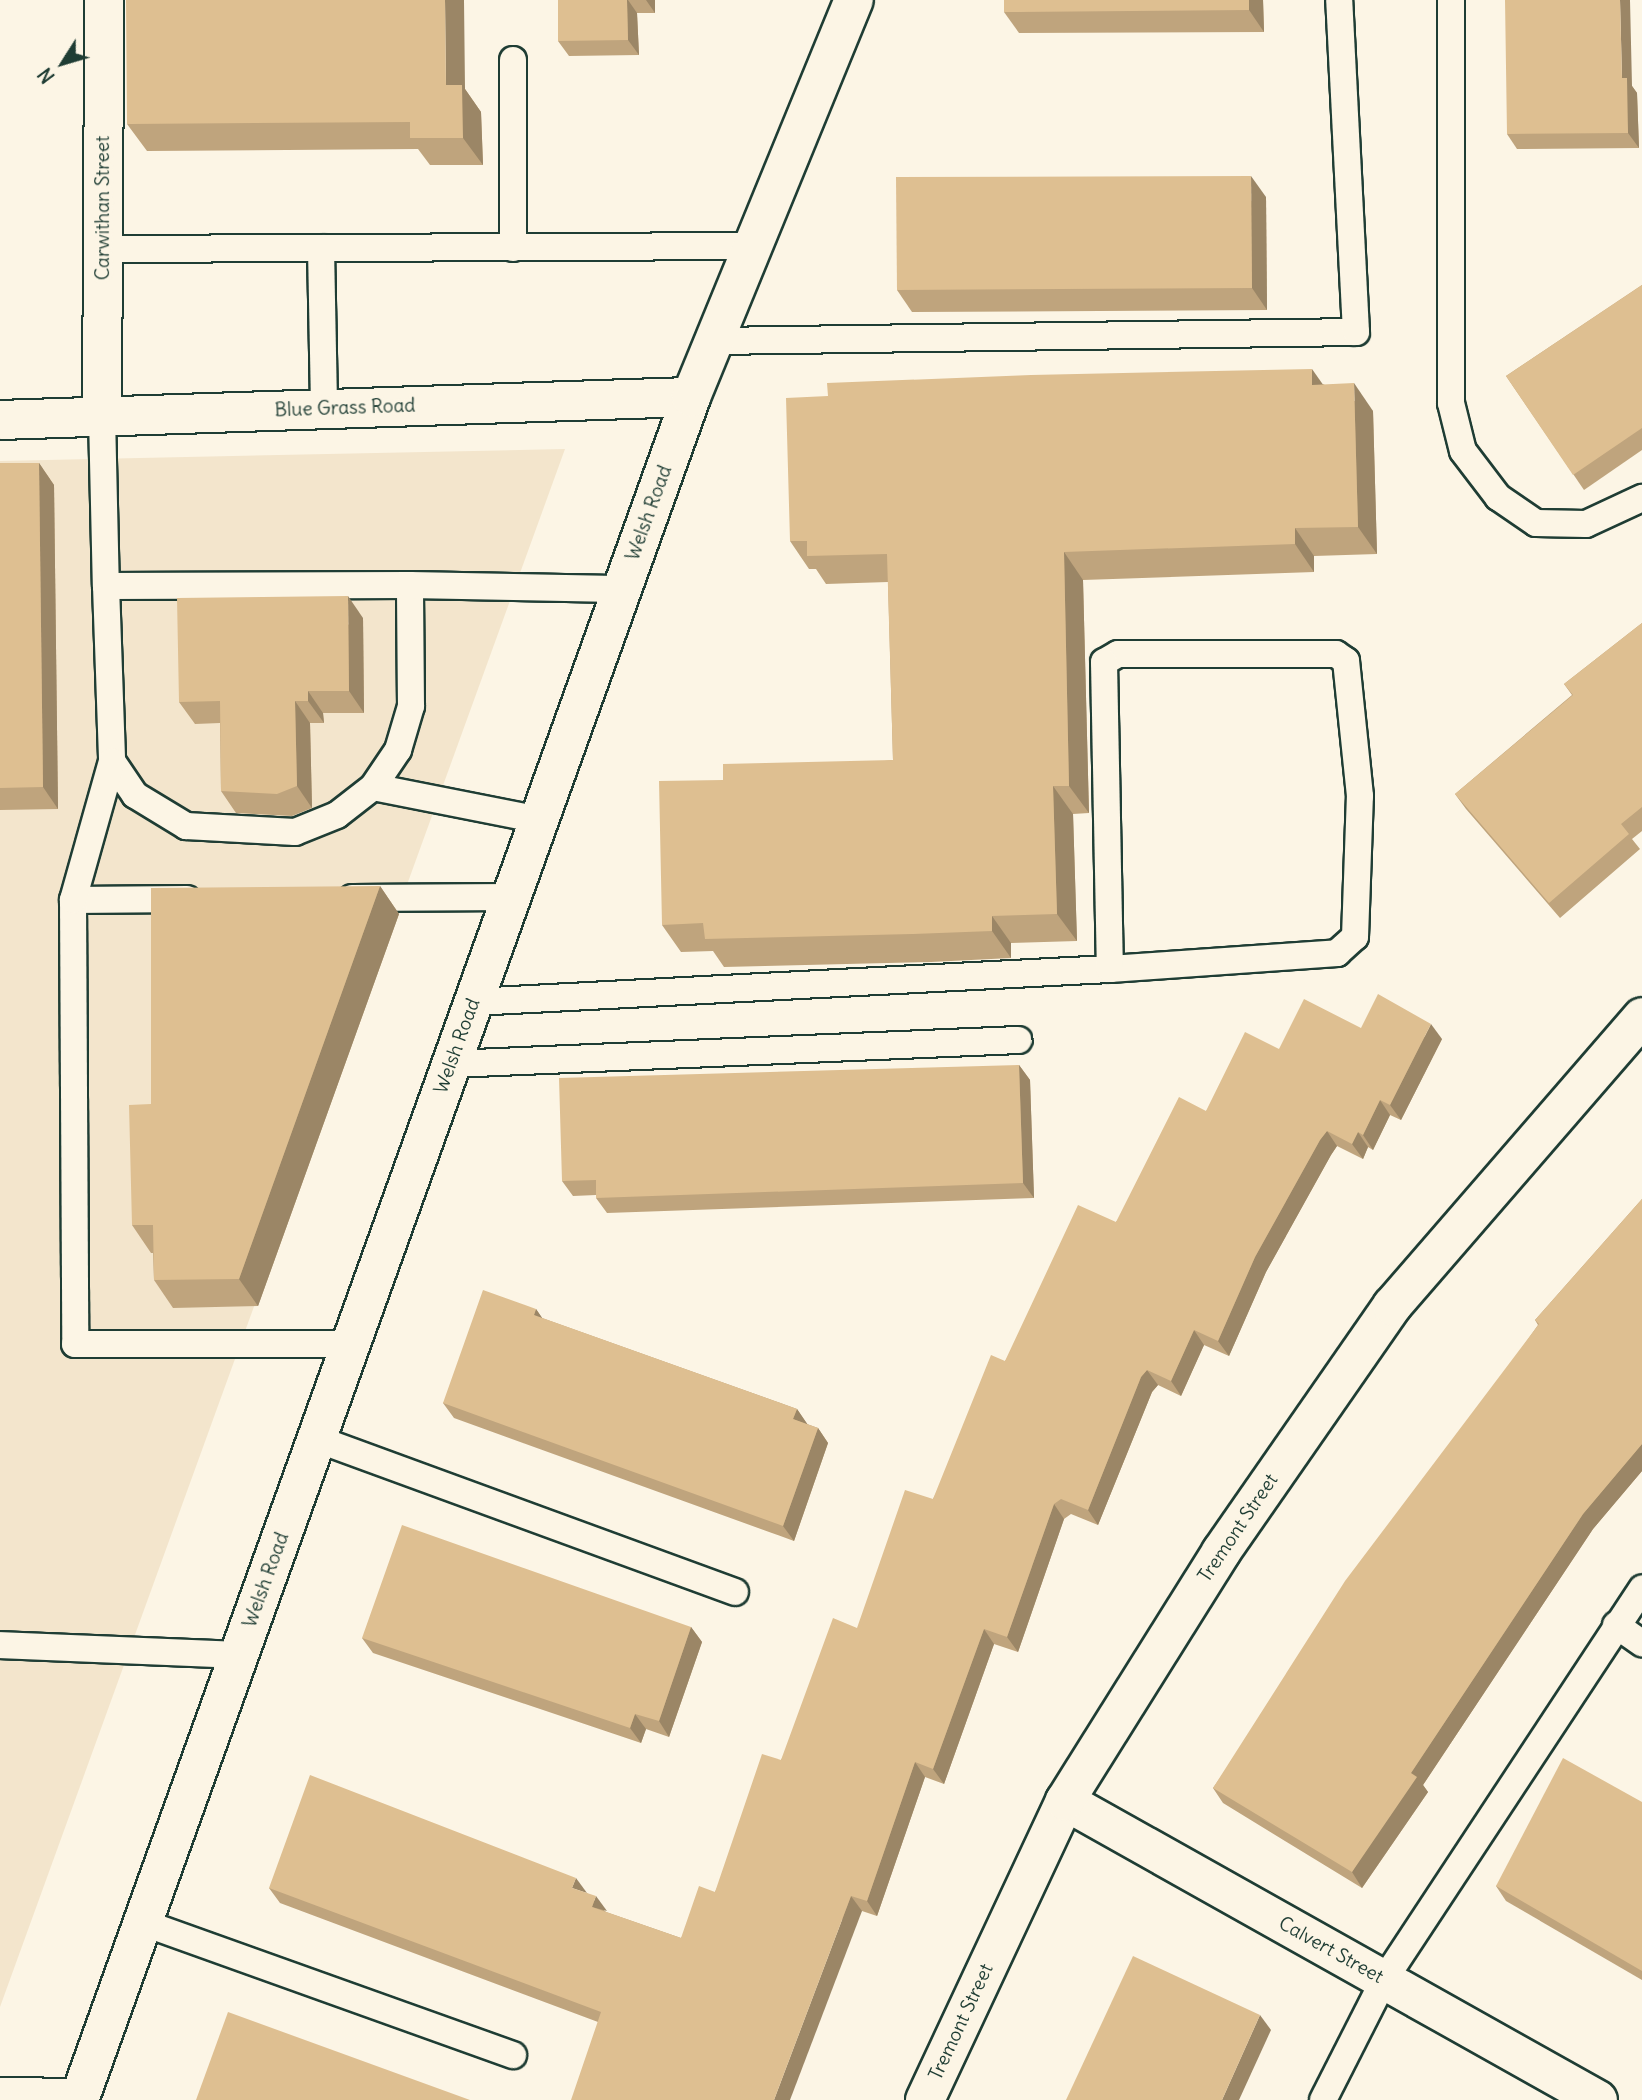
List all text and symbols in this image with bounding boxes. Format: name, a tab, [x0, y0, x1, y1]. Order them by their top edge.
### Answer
north arrow	[28, 28, 98, 98]
text: N	[33, 63, 60, 88]
street label: Carwithan Street	[92, 136, 114, 280]
street label: Blue Grass Road	[274, 394, 416, 422]
street label: Welsh Road	[621, 462, 677, 564]
street label: Welsh Road	[429, 995, 485, 1097]
street label: Tremont Street	[1193, 1469, 1283, 1587]
street label: Welsh Road	[238, 1529, 294, 1631]
street label: Calvert Street	[1275, 1912, 1387, 1988]
street label: Tremont Street	[924, 1960, 998, 2084]

